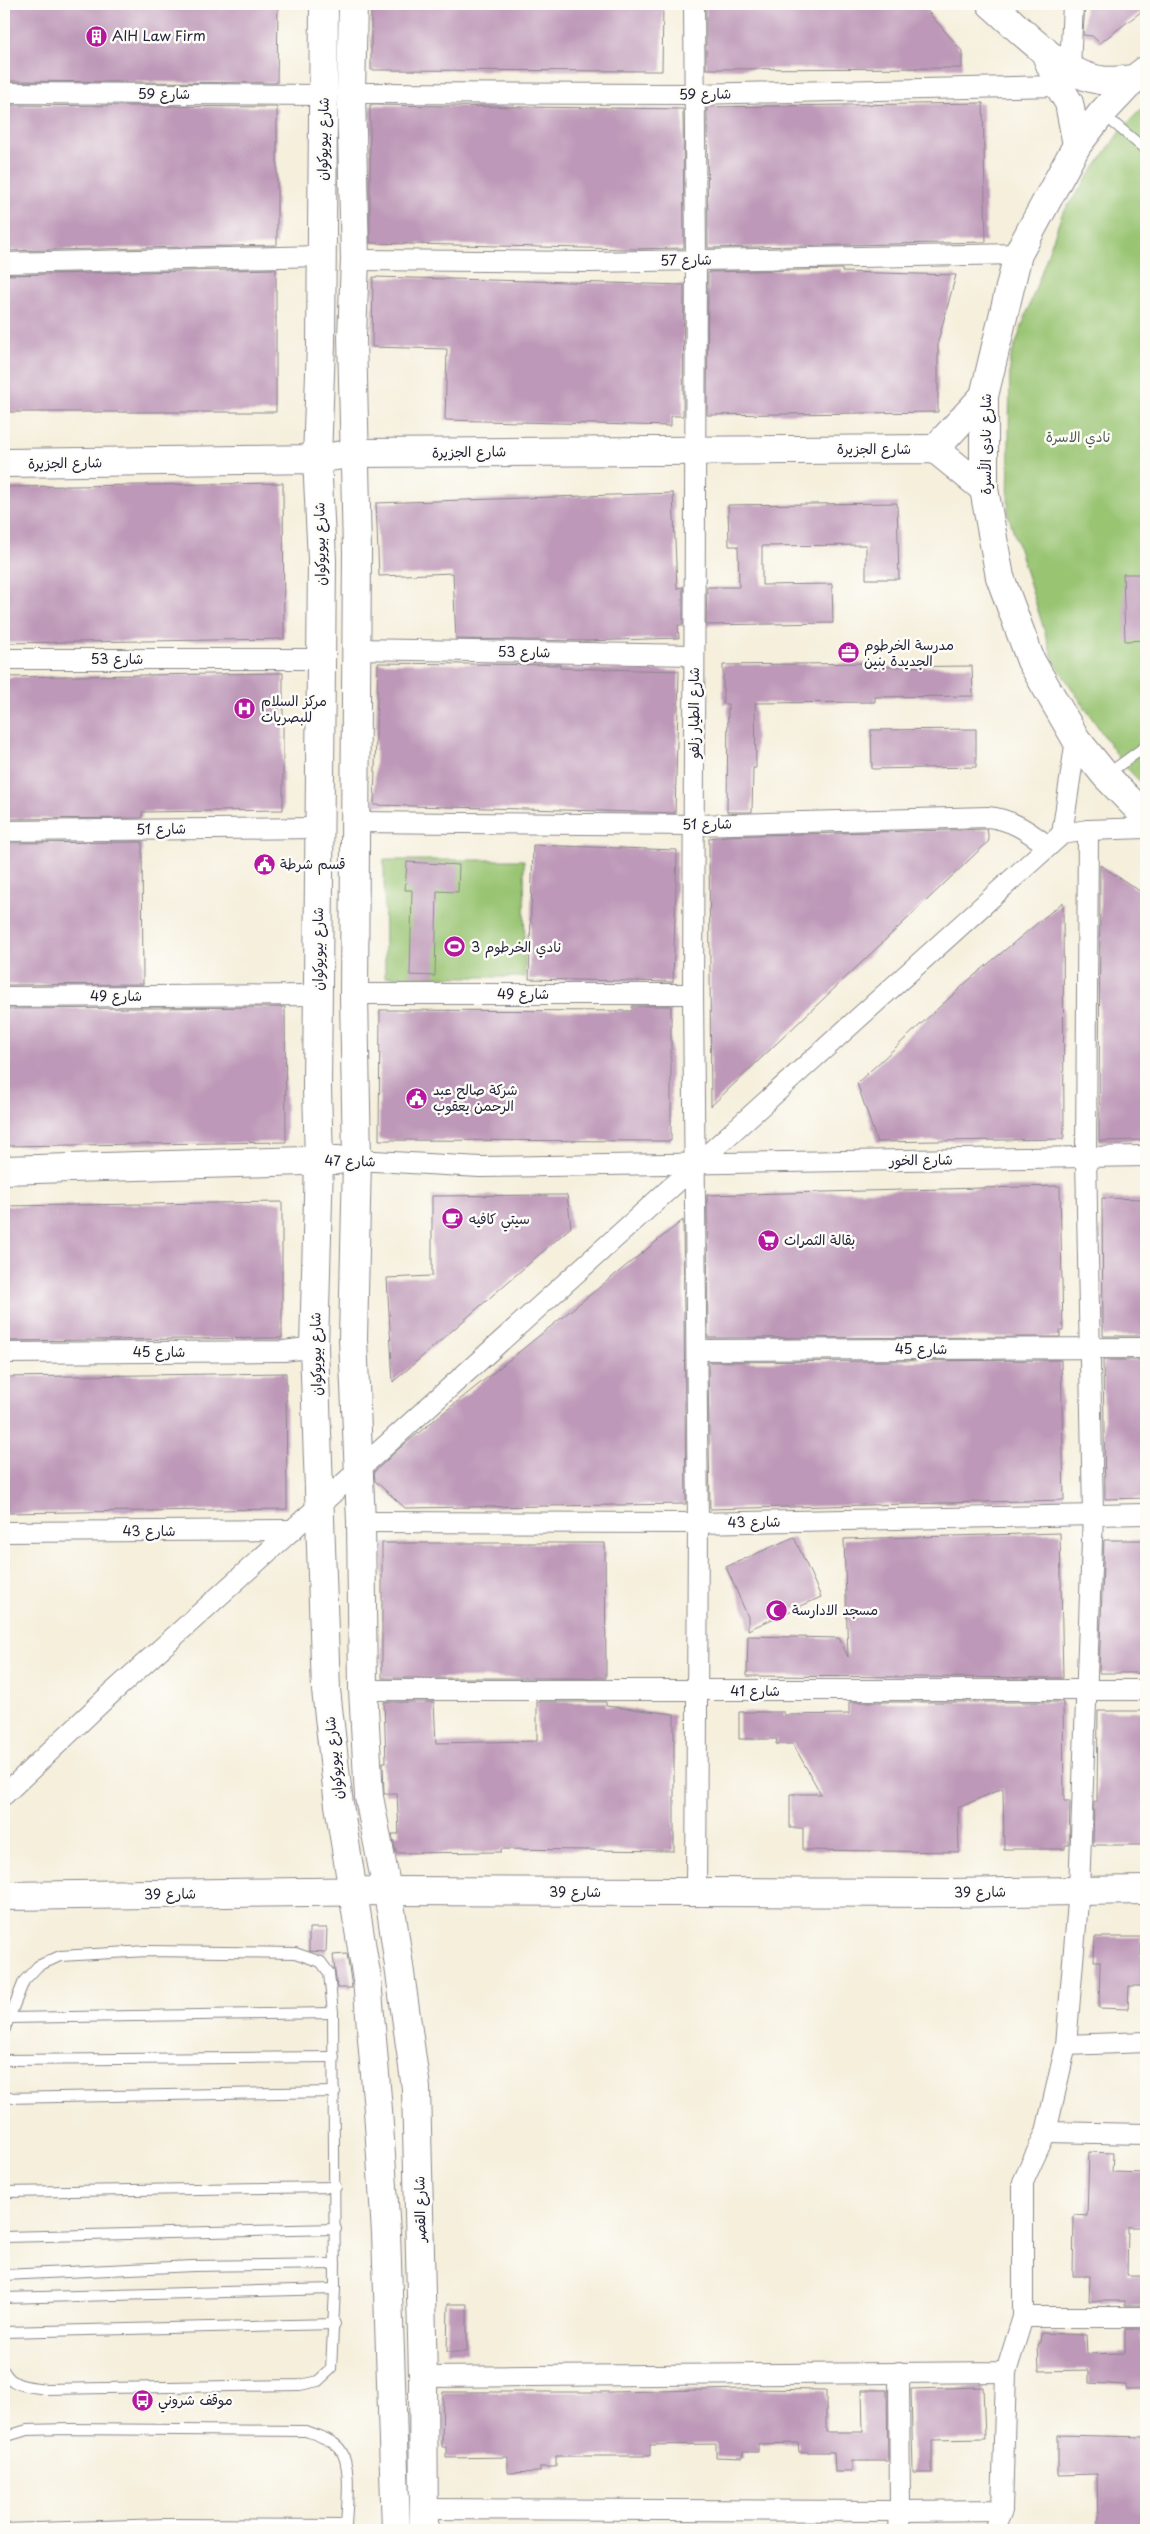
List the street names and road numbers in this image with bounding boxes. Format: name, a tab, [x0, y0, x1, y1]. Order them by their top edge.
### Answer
street label: شارع 59	[138, 83, 190, 104]
street label: شارع 59	[679, 83, 731, 104]
street label: شارع بيويوكوان	[311, 97, 334, 181]
street label: شارع 57	[660, 249, 712, 270]
street label: شارع نادى الأسرة	[975, 393, 996, 495]
street label: شارع الجزيرة	[837, 438, 911, 459]
street label: شارع الجزيرة	[432, 440, 506, 463]
street label: شارع الجزيرة	[28, 451, 102, 474]
street label: شارع بيويوكوان	[308, 502, 331, 586]
street label: شارع 53	[497, 641, 551, 662]
street label: شارع 53	[91, 648, 143, 669]
street label: شارع الطيار زلفو	[683, 667, 704, 760]
street label: شارع 51	[682, 813, 732, 834]
street label: شارع 51	[136, 818, 186, 839]
street label: شارع بيويوكوان	[307, 907, 328, 991]
street label: شارع 49	[497, 983, 549, 1004]
street label: شارع 49	[90, 985, 142, 1006]
street label: شارع الخور	[888, 1148, 953, 1171]
street label: شارع 47	[324, 1150, 376, 1171]
street label: شارع بيويوكوان	[304, 1312, 327, 1396]
street label: شارع 45	[895, 1338, 947, 1359]
street label: شارع 45	[133, 1341, 185, 1362]
street label: شارع 43	[727, 1511, 781, 1532]
street label: شارع 43	[122, 1520, 176, 1541]
street label: شارع 41	[730, 1680, 780, 1701]
street label: شارع بيويوكوان	[319, 1715, 348, 1801]
street label: شارع 39	[549, 1881, 601, 1902]
street label: شارع 39	[954, 1881, 1006, 1902]
street label: شارع 39	[144, 1883, 196, 1904]
street label: شارع القصر	[408, 2176, 431, 2243]

